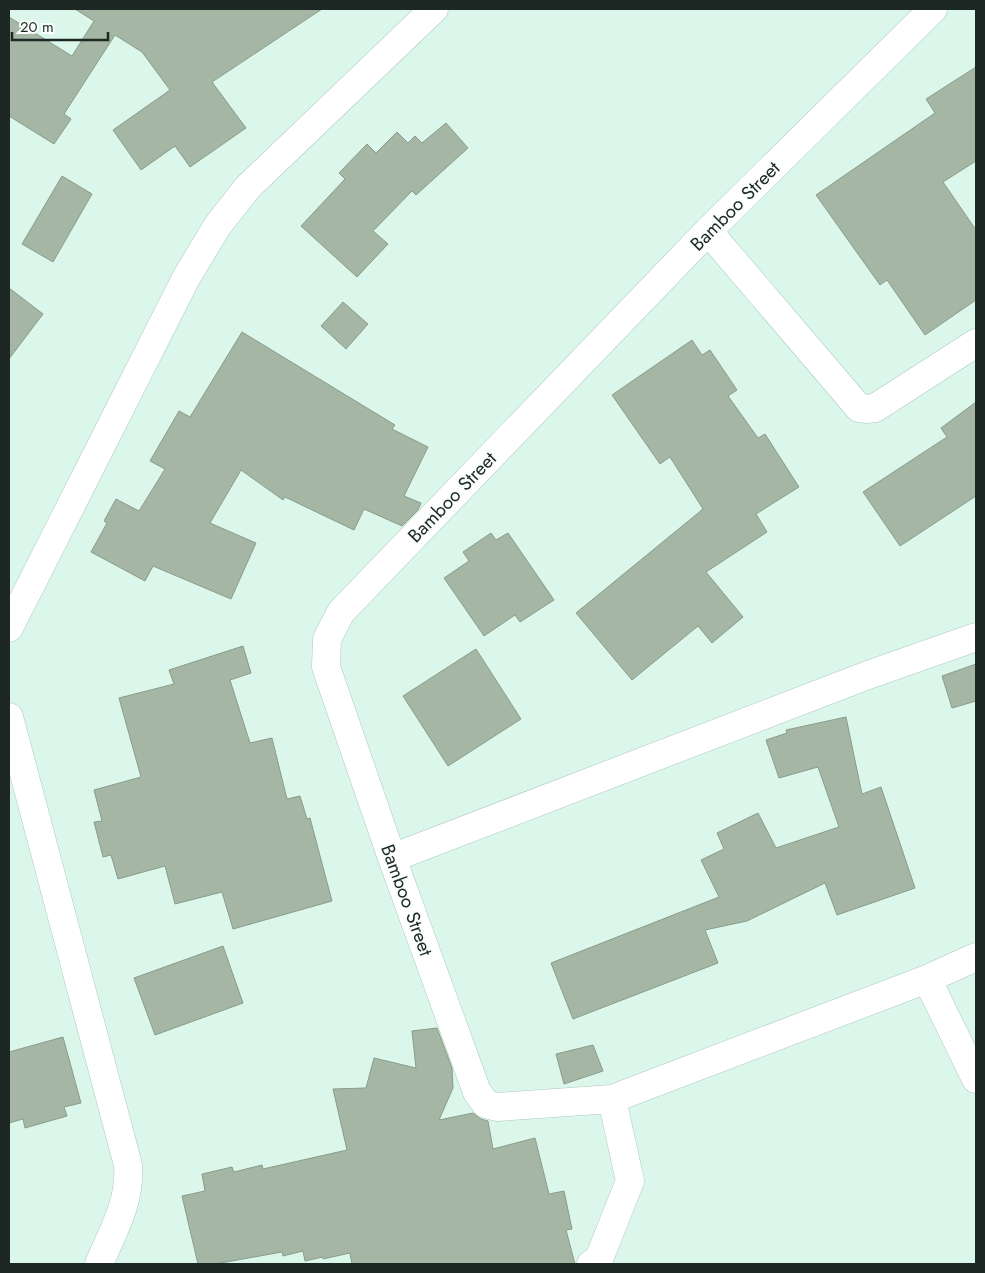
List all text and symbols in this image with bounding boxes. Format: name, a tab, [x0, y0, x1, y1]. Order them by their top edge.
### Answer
scale bar	[12, 10, 109, 42]
text: 20 m	[20, 16, 54, 38]
street label: Bamboo Street	[684, 155, 786, 257]
street label: Bamboo Street	[402, 445, 503, 549]
street label: Bamboo Street	[374, 840, 440, 960]

